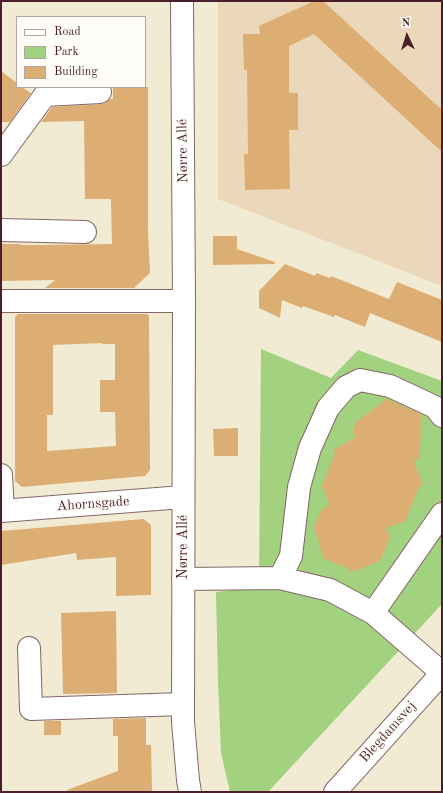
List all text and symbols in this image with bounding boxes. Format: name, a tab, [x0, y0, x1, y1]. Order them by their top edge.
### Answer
legend	[16, 16, 146, 88]
north arrow	[387, 16, 427, 56]
text: N	[402, 18, 411, 29]
text: Road	[54, 26, 81, 38]
text: Park	[54, 46, 79, 58]
text: Building	[54, 66, 98, 78]
street label: Nørre Allé	[174, 119, 192, 183]
street label: Ahornsgade	[56, 493, 130, 515]
street label: Nørre Allé	[175, 515, 191, 579]
street label: Blegdamsvej	[356, 698, 420, 766]

